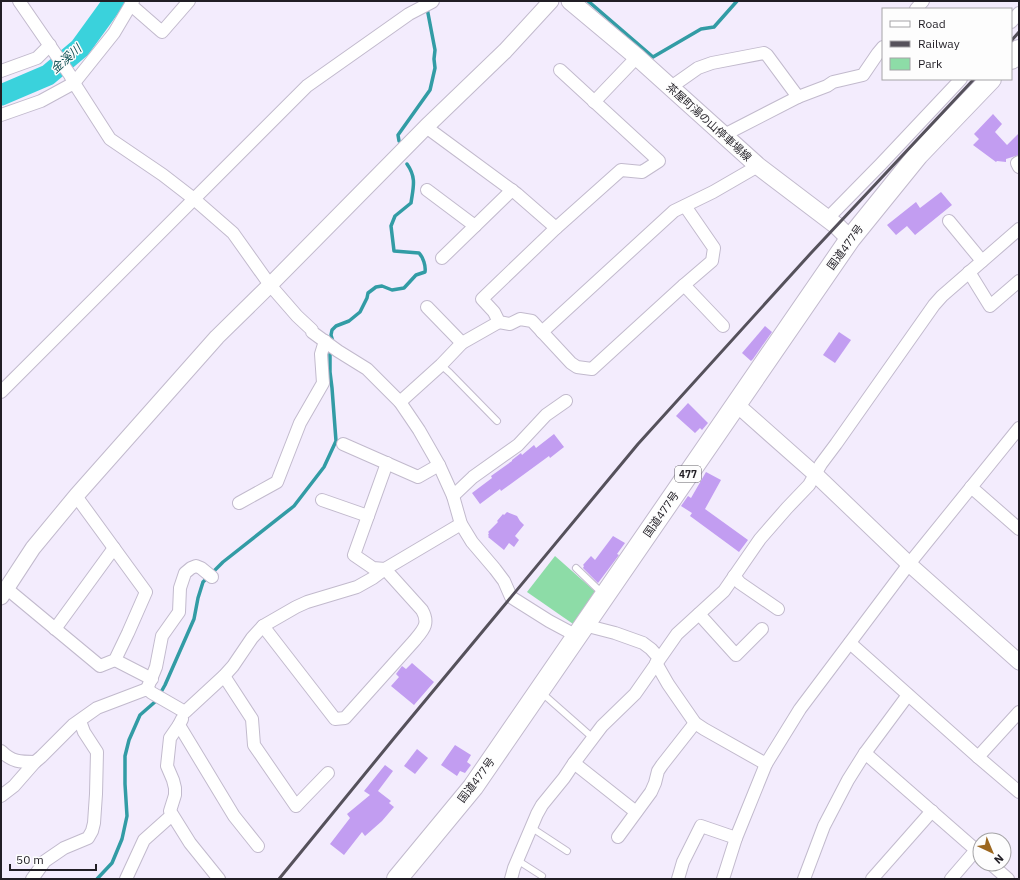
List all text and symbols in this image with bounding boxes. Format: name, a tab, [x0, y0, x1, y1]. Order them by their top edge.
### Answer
legend	[882, 8, 1012, 80]
text: Road	[918, 16, 946, 31]
text: Railway	[918, 36, 960, 51]
water label: 金溪川	[47, 40, 86, 76]
text: Park	[918, 56, 943, 71]
street label: 茶屋町湯の山停車場線	[663, 80, 755, 164]
street label: 国道477号	[824, 222, 866, 272]
road number: 477	[675, 466, 701, 482]
street label: 国道477号	[640, 488, 682, 540]
street label: 国道477号	[455, 755, 497, 805]
north arrow	[972, 832, 1012, 872]
scale bar	[10, 846, 96, 872]
text: N	[991, 851, 1007, 867]
text: 50 m	[16, 852, 44, 867]

